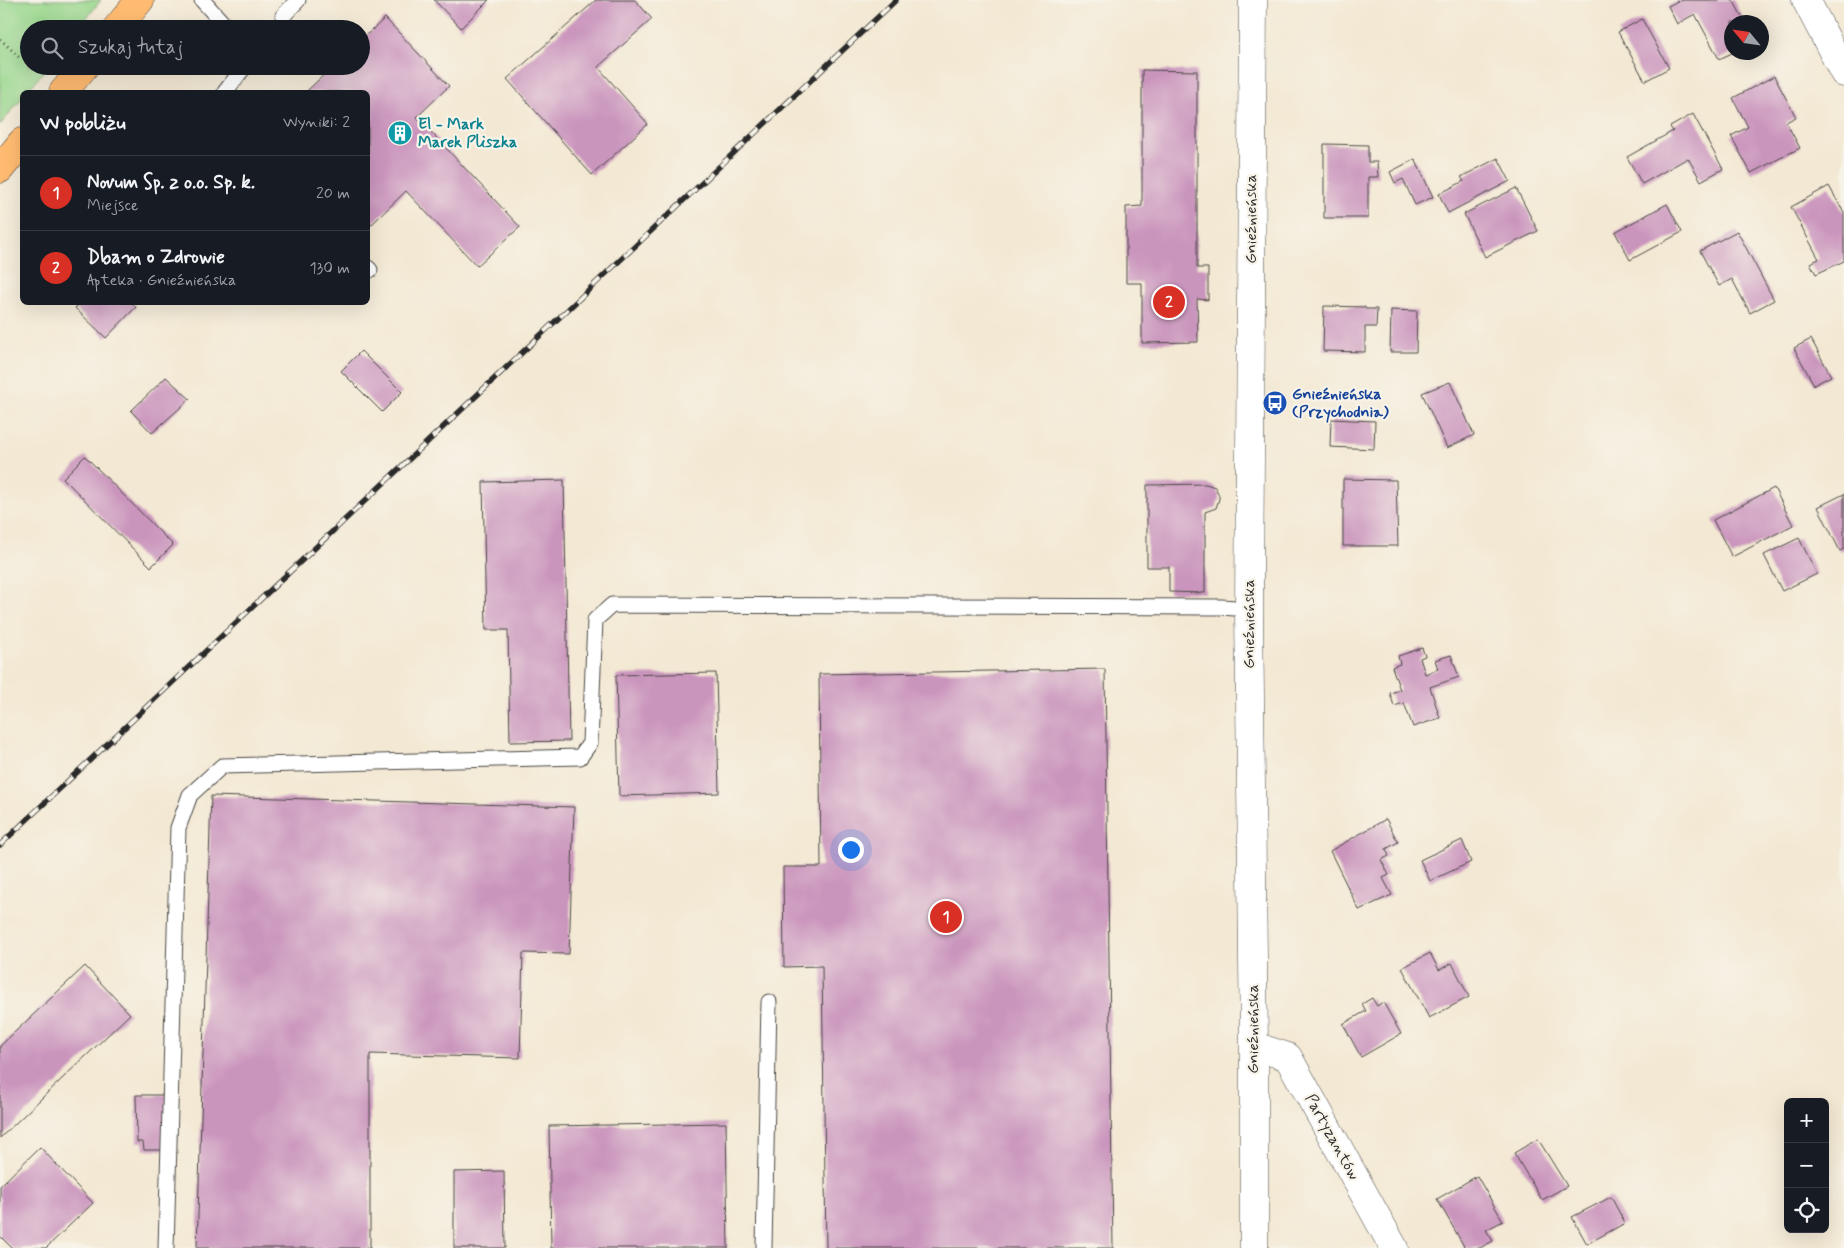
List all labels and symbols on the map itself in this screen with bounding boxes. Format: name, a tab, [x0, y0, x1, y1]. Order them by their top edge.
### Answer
north arrow	[1724, 15, 1769, 60]
place label: El - Mark Marek Pliszka	[418, 114, 517, 153]
building icon: El - Mark Marek Pliszka	[387, 120, 413, 146]
street label: Gnieźnieńska	[1241, 174, 1262, 264]
pin: 2	[1153, 283, 1185, 321]
place label: Gnieźnieńska (Przychodnia)	[1292, 384, 1389, 423]
bus stop icon: Gnieźnieńska (Przychodnia)	[1262, 390, 1288, 416]
street label: Gnieźnieńska	[1239, 579, 1260, 669]
your location	[838, 837, 864, 863]
pin: 1	[930, 898, 962, 936]
street label: Gnieźnieńska	[1243, 984, 1264, 1074]
street label: Partyzantów	[1300, 1090, 1364, 1184]

